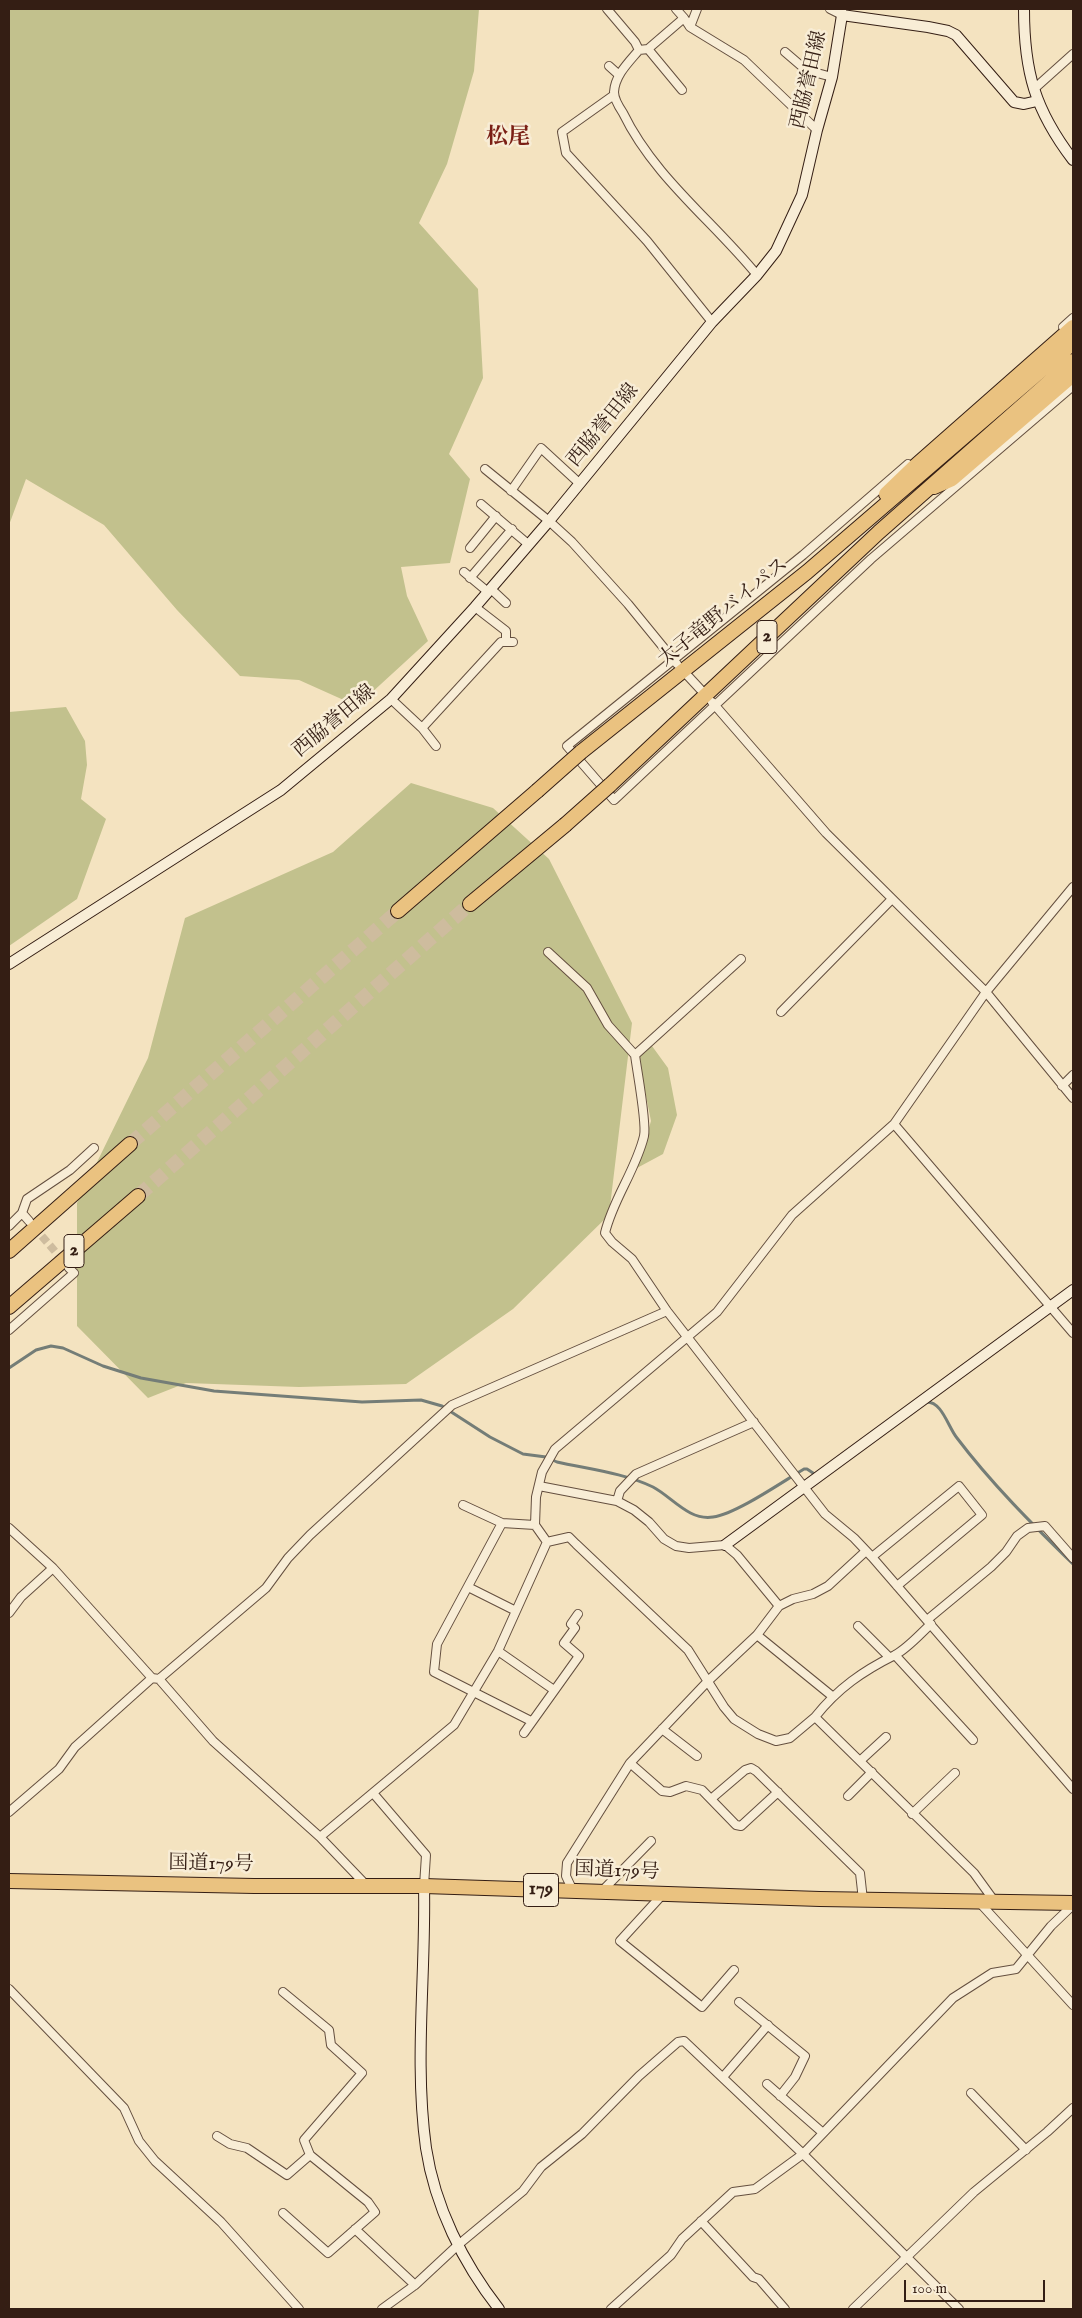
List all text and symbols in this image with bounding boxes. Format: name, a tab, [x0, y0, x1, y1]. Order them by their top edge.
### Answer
street label: 西脇誉田線	[787, 29, 833, 131]
district label: 松尾	[486, 125, 530, 151]
street label: 西脇誉田線	[563, 380, 645, 472]
street label: 太子竜野バイパス	[654, 553, 794, 673]
road number: 2	[757, 620, 777, 654]
street label: 西脇誉田線	[289, 681, 381, 763]
road number: 2	[64, 1234, 84, 1268]
street label: 国道179号	[168, 1852, 254, 1878]
street label: 国道179号	[574, 1859, 660, 1885]
road number: 179	[524, 1874, 558, 1906]
scale bar	[907, 2270, 1048, 2302]
text: 100 m	[912, 2279, 947, 2298]

